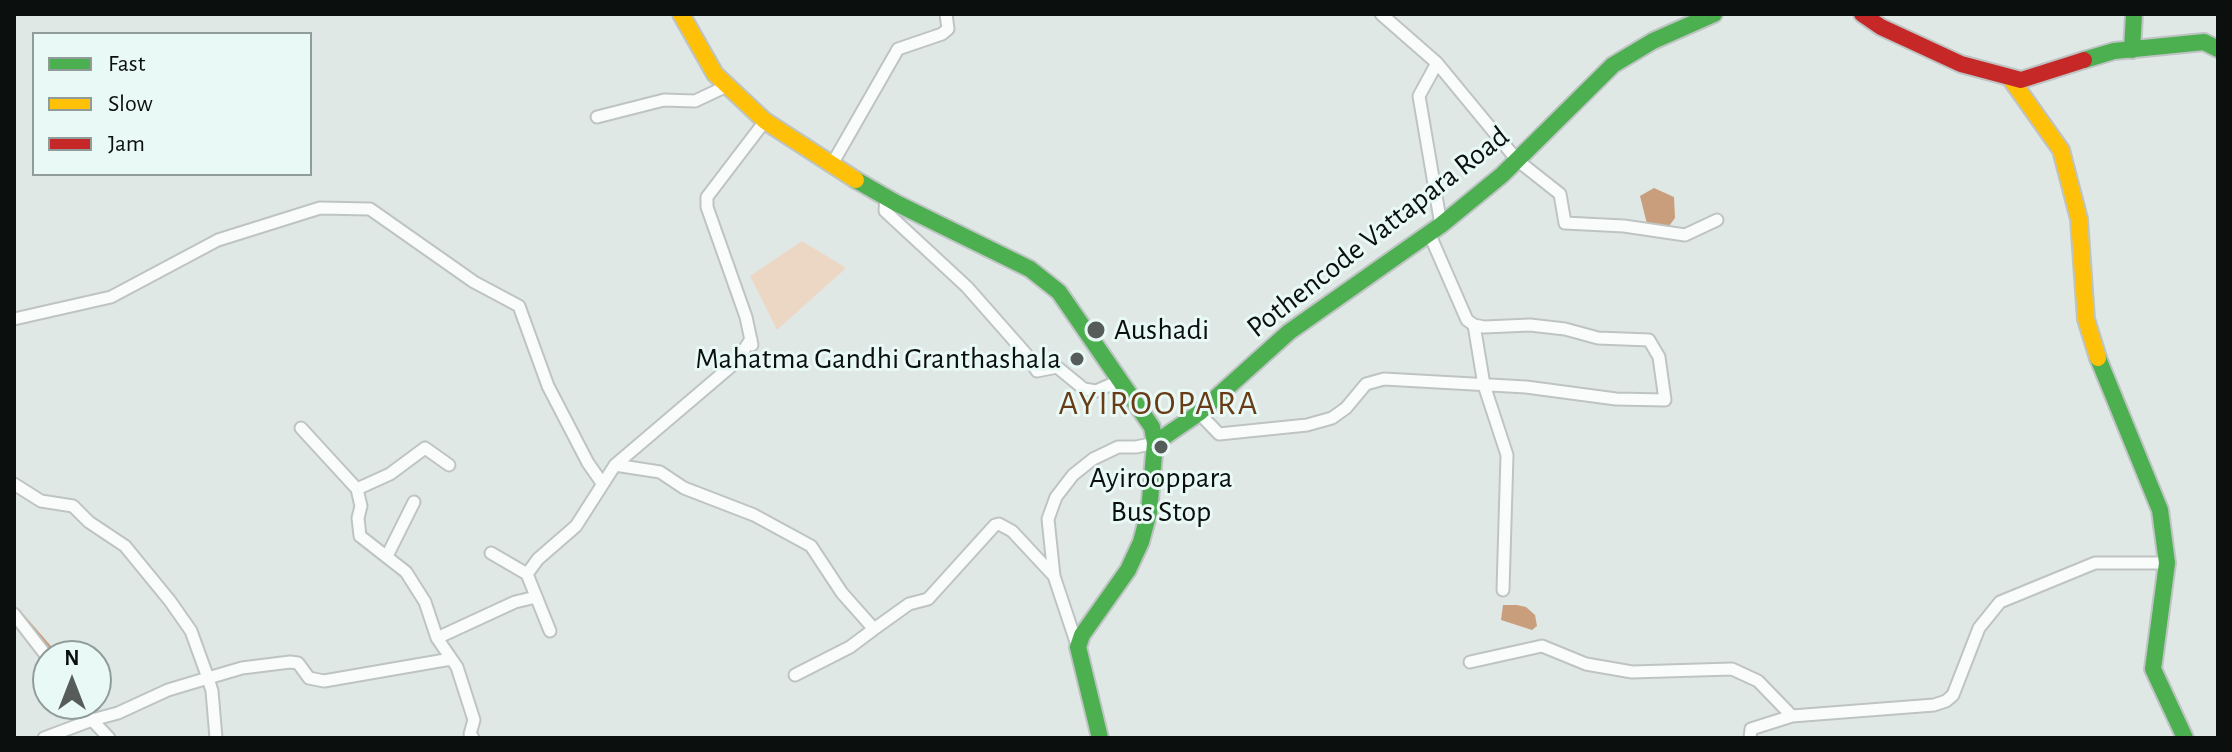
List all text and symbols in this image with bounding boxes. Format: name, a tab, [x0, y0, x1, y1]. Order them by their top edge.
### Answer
legend	[32, 32, 312, 176]
text: Fast	[108, 52, 145, 76]
text: Slow	[108, 92, 153, 116]
street label: Pothencode Vattapara Road	[1240, 118, 1516, 346]
text: Jam	[108, 132, 145, 156]
place label: Aushadi	[1114, 312, 1209, 348]
marker: Aushadi	[1085, 319, 1107, 341]
place label: Mahatma Gandhi Granthashala	[695, 341, 1061, 377]
marker: Mahatma Gandhi Granthashala	[1068, 350, 1086, 368]
district label: AYIROOPARA	[1059, 384, 1259, 424]
marker: Ayirooppara Bus Stop	[1152, 438, 1170, 456]
place label: Ayirooppara Bus Stop	[1089, 460, 1233, 530]
north arrow	[32, 640, 112, 720]
text: N	[64, 647, 80, 669]

